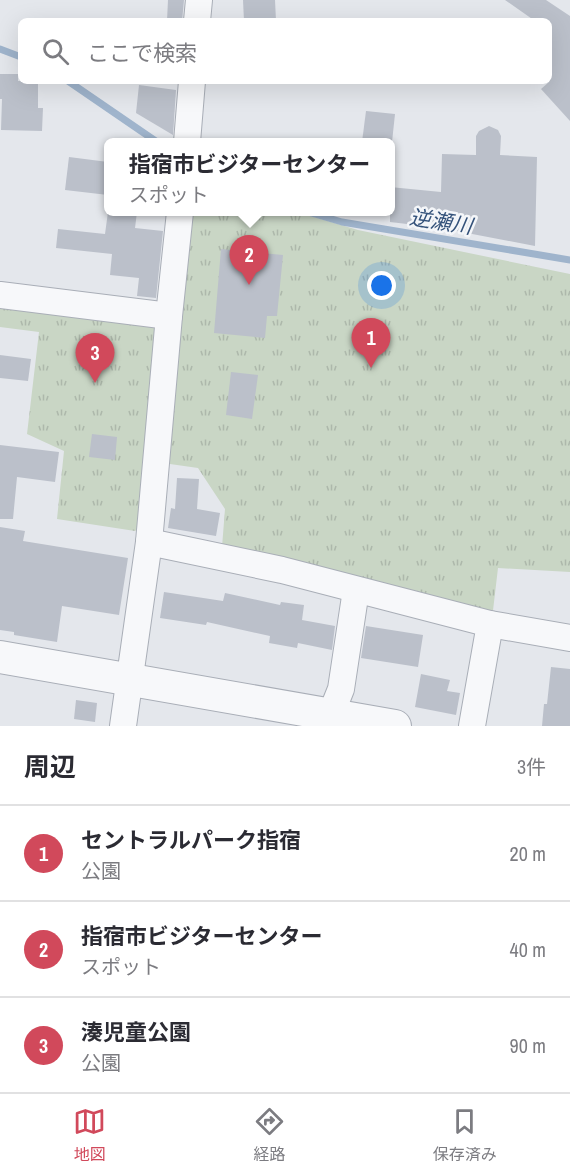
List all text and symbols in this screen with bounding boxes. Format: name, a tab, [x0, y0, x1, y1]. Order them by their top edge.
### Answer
search box	[18, 18, 552, 84]
icon: search	[39, 35, 72, 68]
text: ここで検索	[87, 38, 197, 68]
popup	[104, 138, 395, 216]
text: 指宿市ビジターセンター	[129, 149, 370, 179]
text: スポット	[129, 181, 209, 208]
water label: 逆瀬川	[408, 202, 476, 241]
pin: 2	[230, 236, 268, 285]
your location	[367, 271, 396, 300]
pin: 1	[352, 318, 391, 368]
pin: 3	[76, 334, 115, 383]
text: 周辺	[24, 749, 76, 784]
text: 3件	[517, 753, 546, 780]
text: セントラルパーク指宿	[81, 825, 301, 855]
text: 1	[39, 840, 48, 867]
text: 20 m	[510, 840, 546, 867]
text: 公園	[81, 857, 121, 884]
text: 指宿市ビジターセンター	[81, 921, 323, 951]
text: 2	[39, 936, 48, 963]
text: 40 m	[510, 936, 546, 963]
text: スポット	[81, 953, 161, 980]
text: 湊児童公園	[81, 1017, 191, 1047]
text: 3	[39, 1032, 48, 1059]
text: 90 m	[510, 1032, 546, 1059]
text: 公園	[81, 1049, 121, 1076]
tab: 地図	[73, 1105, 106, 1165]
tab: 経路	[253, 1105, 286, 1165]
tab: 保存済み	[433, 1105, 497, 1165]

